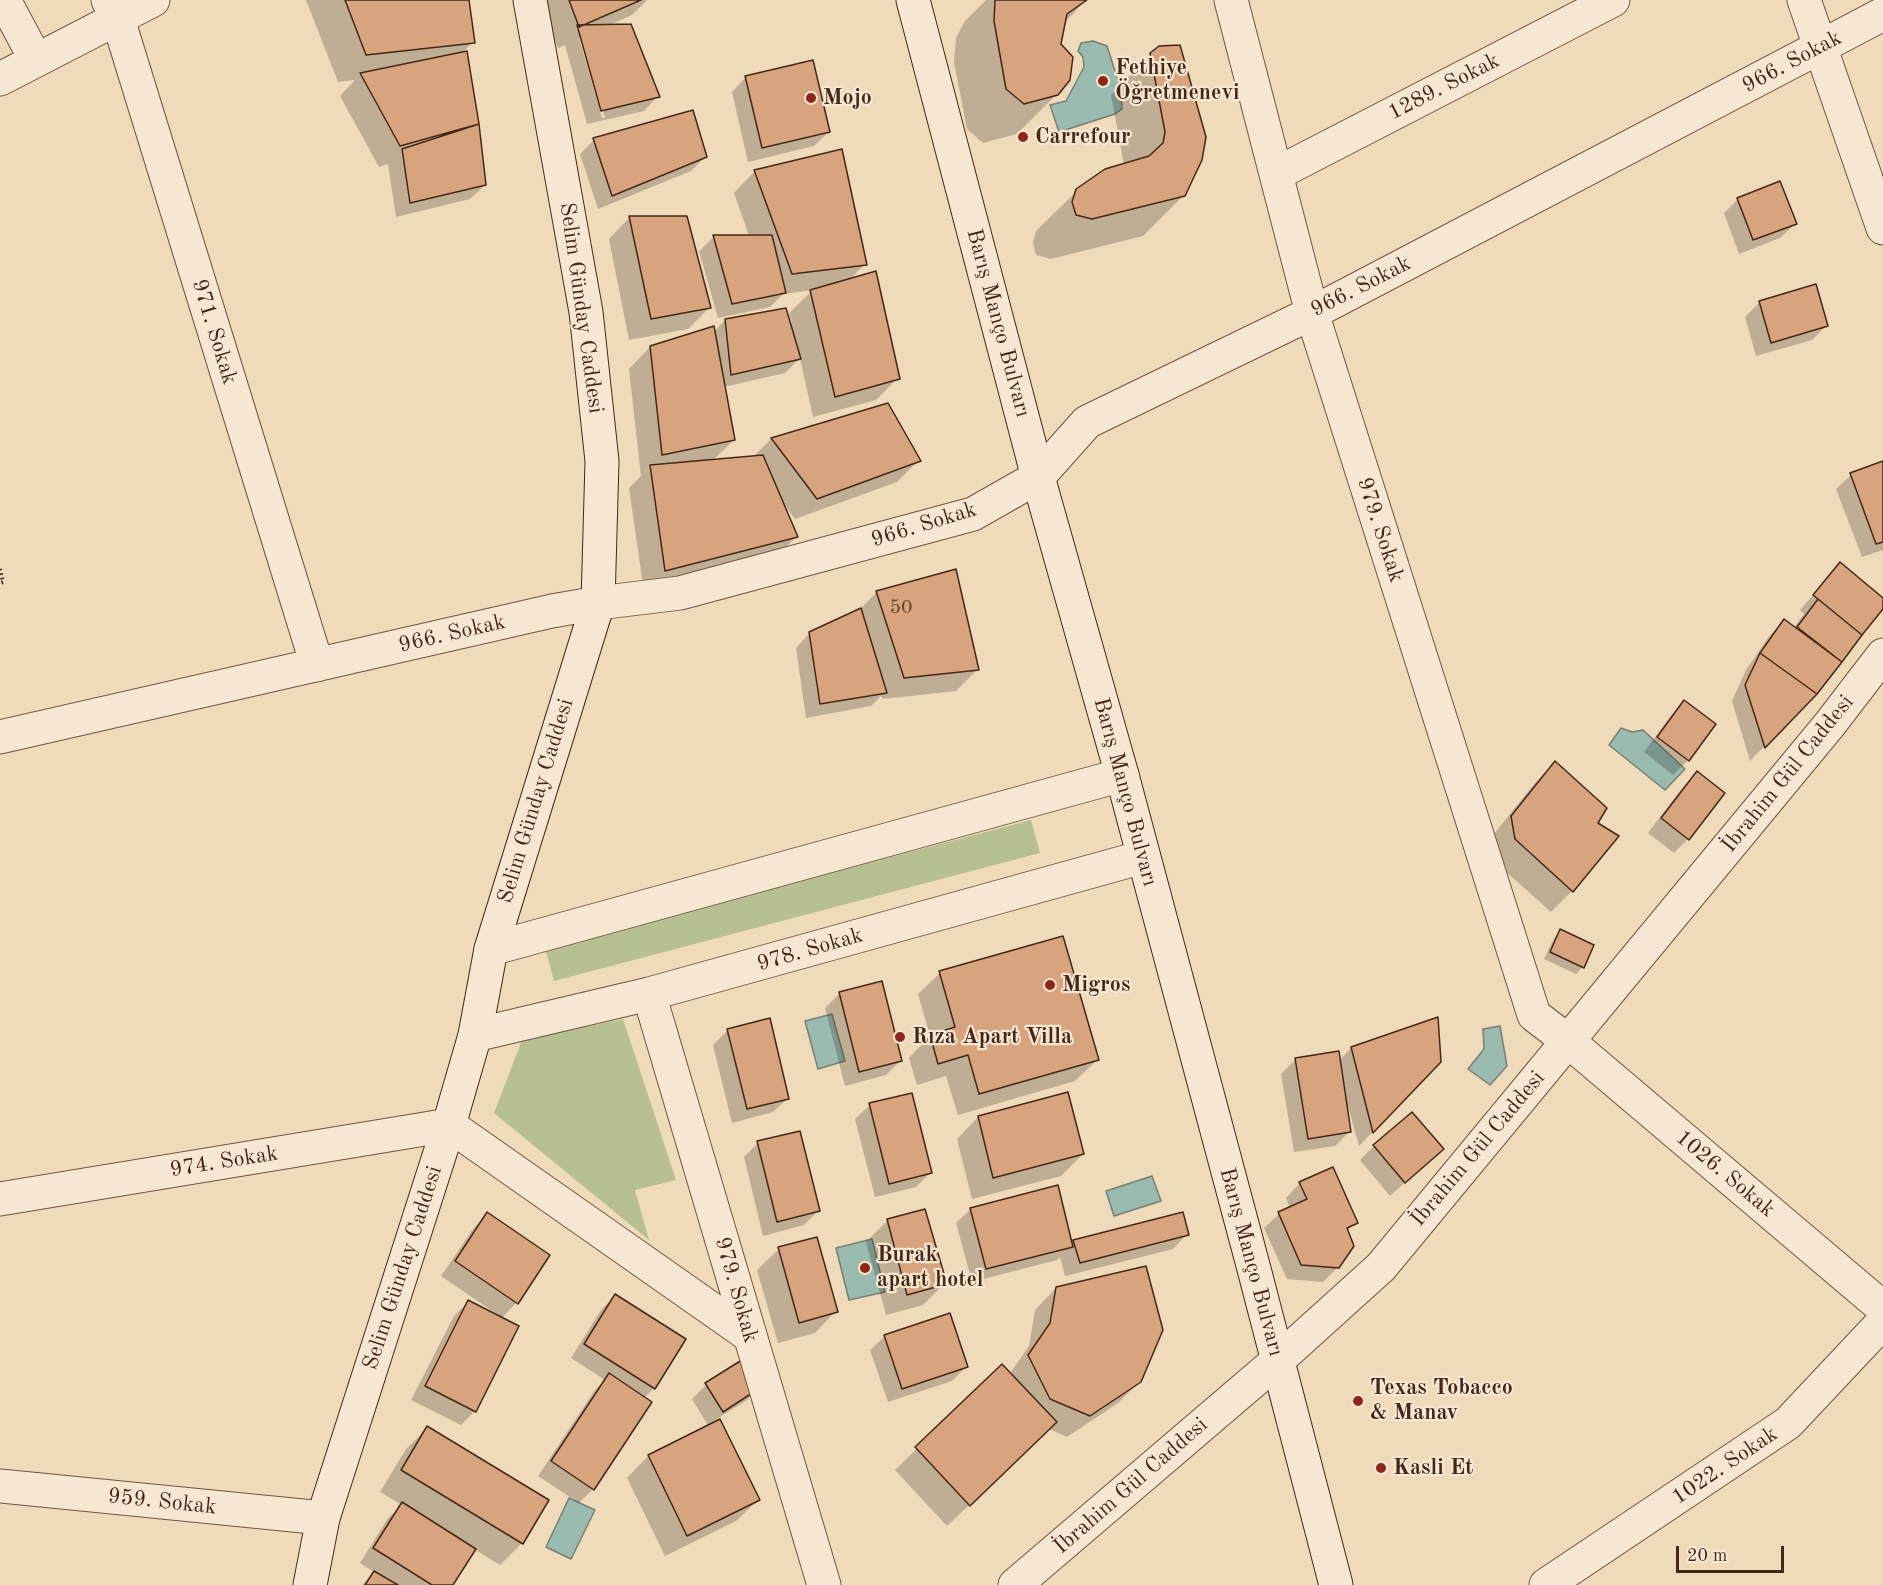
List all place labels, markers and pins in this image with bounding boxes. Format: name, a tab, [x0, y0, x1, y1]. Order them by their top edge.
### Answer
place label: Fethiye Öğretmenevi	[1115, 55, 1240, 106]
marker: Fethiye Öğretmenevi	[1096, 74, 1110, 88]
place label: Mojo	[823, 85, 872, 111]
marker: Mojo	[804, 91, 818, 105]
place label: Carrefour	[1035, 124, 1131, 150]
marker: Carrefour	[1016, 130, 1030, 144]
place label: Migros	[1062, 972, 1130, 998]
marker: Migros	[1043, 978, 1057, 992]
place label: Rıza Apart Villa	[912, 1024, 1072, 1050]
marker: Rıza Apart Villa	[893, 1030, 907, 1044]
place label: Burak apart hotel	[877, 1242, 984, 1294]
marker: Burak apart hotel	[858, 1261, 872, 1275]
place label: Texas Tobacco & Manav	[1370, 1375, 1513, 1426]
marker: Texas Tobacco & Manav	[1351, 1394, 1365, 1408]
place label: Kasli Et	[1393, 1455, 1473, 1481]
marker: Kasli Et	[1374, 1461, 1388, 1475]

